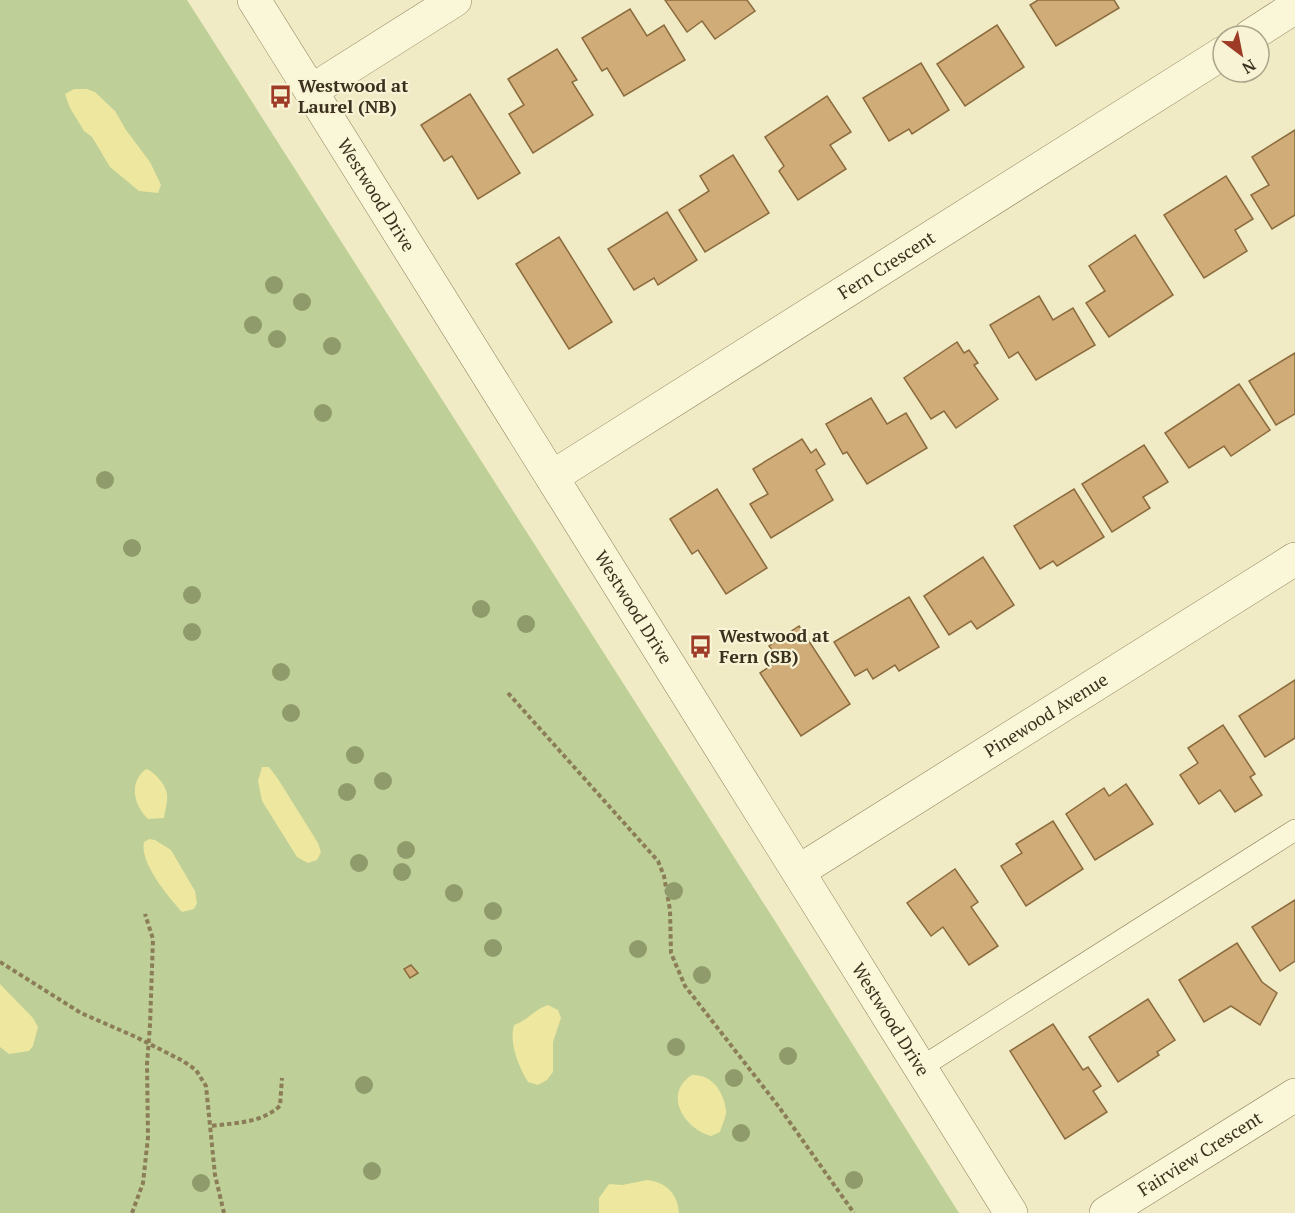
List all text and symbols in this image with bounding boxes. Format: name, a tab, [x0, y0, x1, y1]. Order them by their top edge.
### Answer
north arrow	[1211, 24, 1271, 84]
text: N	[1238, 54, 1260, 79]
place label: Westwood at Laurel (NB)	[298, 73, 408, 118]
bus stop icon: Westwood at Laurel (NB)	[267, 83, 293, 109]
street label: Westwood Drive	[332, 133, 421, 256]
street label: Fern Crescent	[833, 225, 940, 304]
street label: Westwood Drive	[589, 546, 678, 668]
place label: Westwood at Fern (SB)	[719, 623, 829, 668]
bus stop icon: Westwood at Fern (SB)	[688, 633, 714, 659]
street label: Pinewood Avenue	[979, 667, 1112, 763]
street label: Westwood Drive	[847, 958, 936, 1080]
street label: Fairview Crescent	[1133, 1105, 1267, 1201]

